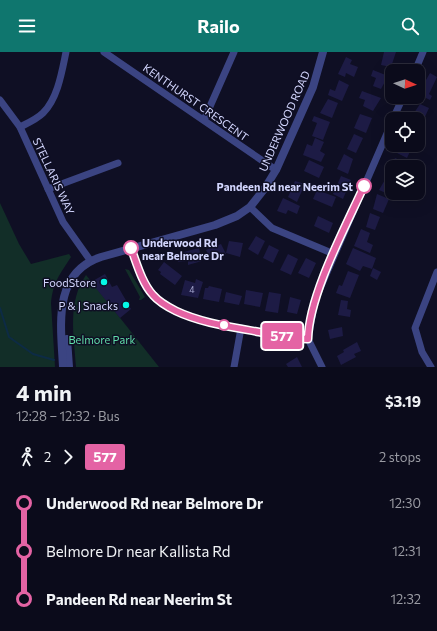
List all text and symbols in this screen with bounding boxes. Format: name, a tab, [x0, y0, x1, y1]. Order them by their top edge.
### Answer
icon: menu	[16, 15, 38, 37]
text: Railo	[197, 15, 240, 37]
icon: search	[399, 15, 421, 37]
street label: KENTHURST CRESCENT	[141, 61, 251, 143]
north arrow	[385, 64, 425, 104]
map controls	[385, 64, 425, 200]
street label: UNDERWOOD ROAD	[256, 69, 312, 173]
button: locate	[385, 112, 425, 152]
street label: STELLARIS WAY	[31, 136, 77, 216]
button: layers	[385, 160, 425, 200]
marker: Pandeen Rd near Neerim St	[356, 178, 372, 194]
place label: Pandeen Rd near Neerim St	[217, 180, 353, 193]
place label: Underwood Rd near Belmore Dr	[142, 236, 224, 262]
marker: Underwood Rd near Belmore Dr	[123, 240, 139, 256]
place label: FoodStore	[43, 276, 96, 289]
marker: FoodStore	[99, 277, 109, 287]
house number: 4	[189, 284, 195, 295]
place label: P & J Snacks	[59, 299, 118, 313]
marker: P & J Snacks	[121, 300, 131, 310]
unlabelled marker	[218, 319, 230, 331]
line badge: 577	[259, 323, 305, 349]
text: 577	[270, 327, 294, 344]
park label: Belmore Park	[69, 333, 136, 346]
text: 4 min	[16, 379, 72, 406]
text: $3.19	[385, 392, 421, 410]
text: 12:28 – 12:32 · Bus	[16, 408, 120, 424]
icon: walk	[16, 446, 38, 468]
icon: forward	[57, 446, 79, 468]
text: 577	[93, 448, 117, 465]
text: 2	[44, 449, 51, 465]
text: 2 stops	[379, 449, 421, 465]
text: Underwood Rd near Belmore Dr	[46, 494, 263, 512]
text: 12:30	[389, 495, 421, 511]
text: Belmore Dr near Kallista Rd	[46, 542, 230, 560]
text: 12:31	[392, 543, 421, 559]
text: Pandeen Rd near Neerim St	[46, 590, 232, 608]
text: 12:32	[391, 591, 421, 607]

